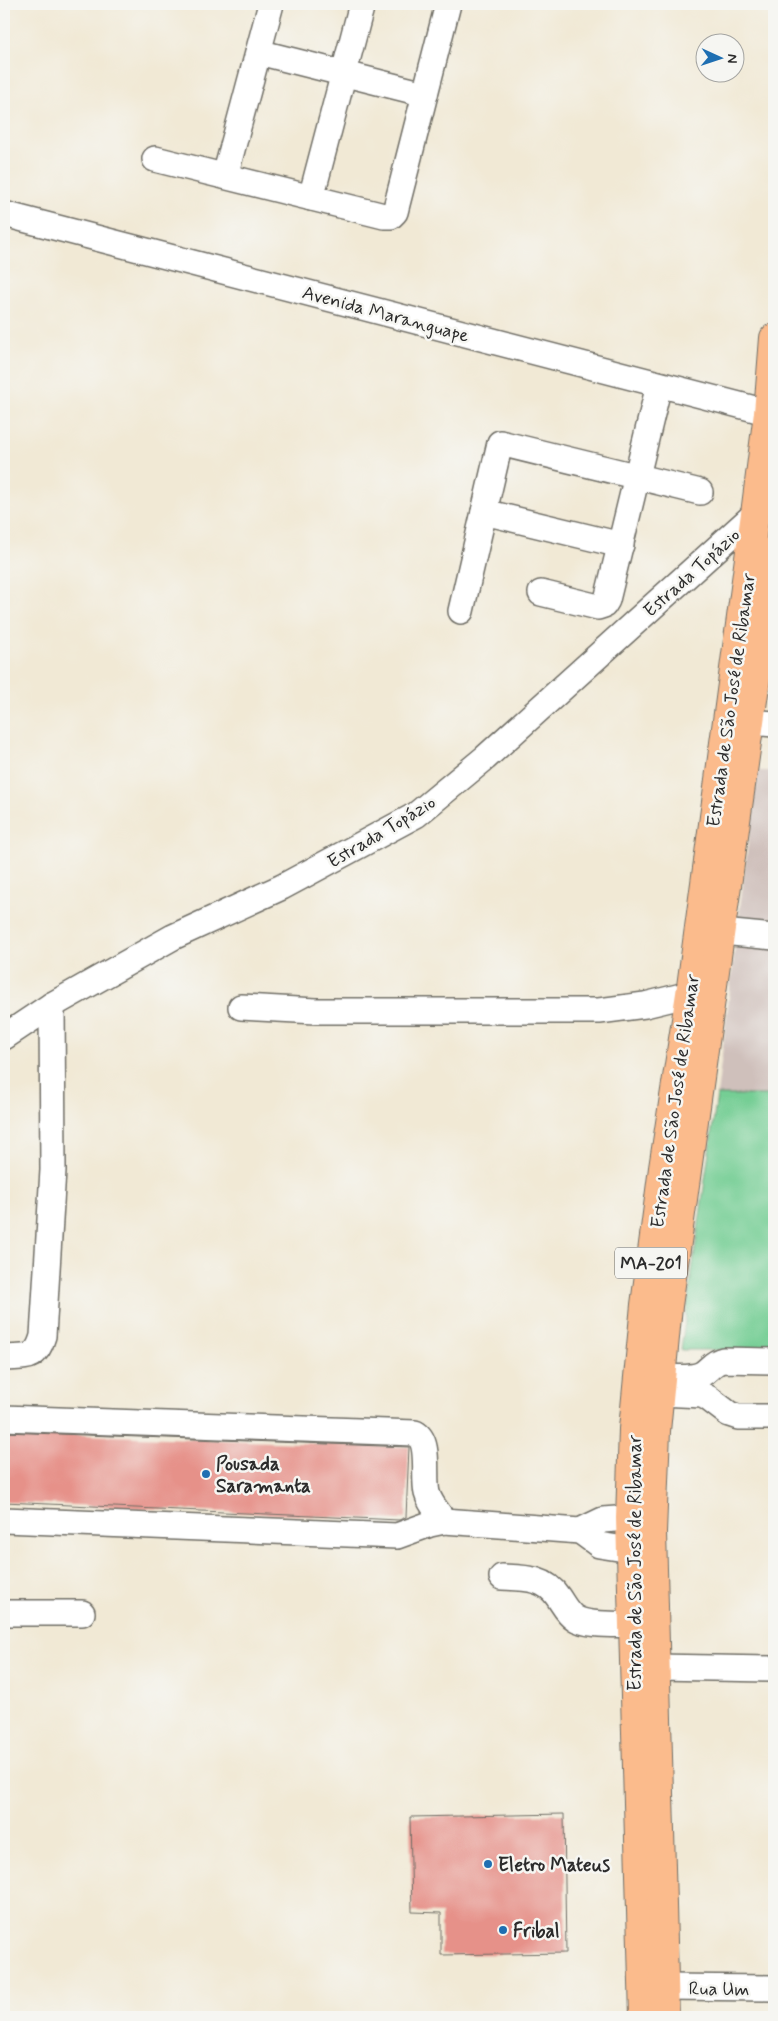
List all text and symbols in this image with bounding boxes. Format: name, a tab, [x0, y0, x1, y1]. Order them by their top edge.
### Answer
north arrow	[696, 32, 746, 82]
text: N	[723, 53, 741, 64]
street label: Avenida Maranguape	[299, 280, 472, 350]
street label: Estrada Topázio	[638, 523, 746, 623]
street label: Estrada de São José de Ribamar	[701, 572, 762, 829]
street label: Estrada Topázio	[323, 790, 441, 874]
street label: Estrada de São José de Ribamar	[645, 973, 706, 1230]
road number: MA-201	[615, 1248, 687, 1278]
street label: Estrada de São José de Ribamar	[623, 1435, 648, 1691]
place label: Pousada Saramanta	[216, 1452, 311, 1499]
marker: Pousada Saramanta	[200, 1468, 212, 1480]
place label: Eletro Mateus	[498, 1853, 610, 1878]
marker: Eletro Mateus	[482, 1858, 494, 1870]
place label: Fribal	[513, 1919, 560, 1944]
marker: Fribal	[497, 1924, 509, 1936]
street label: Rua Um	[688, 1976, 750, 2003]

